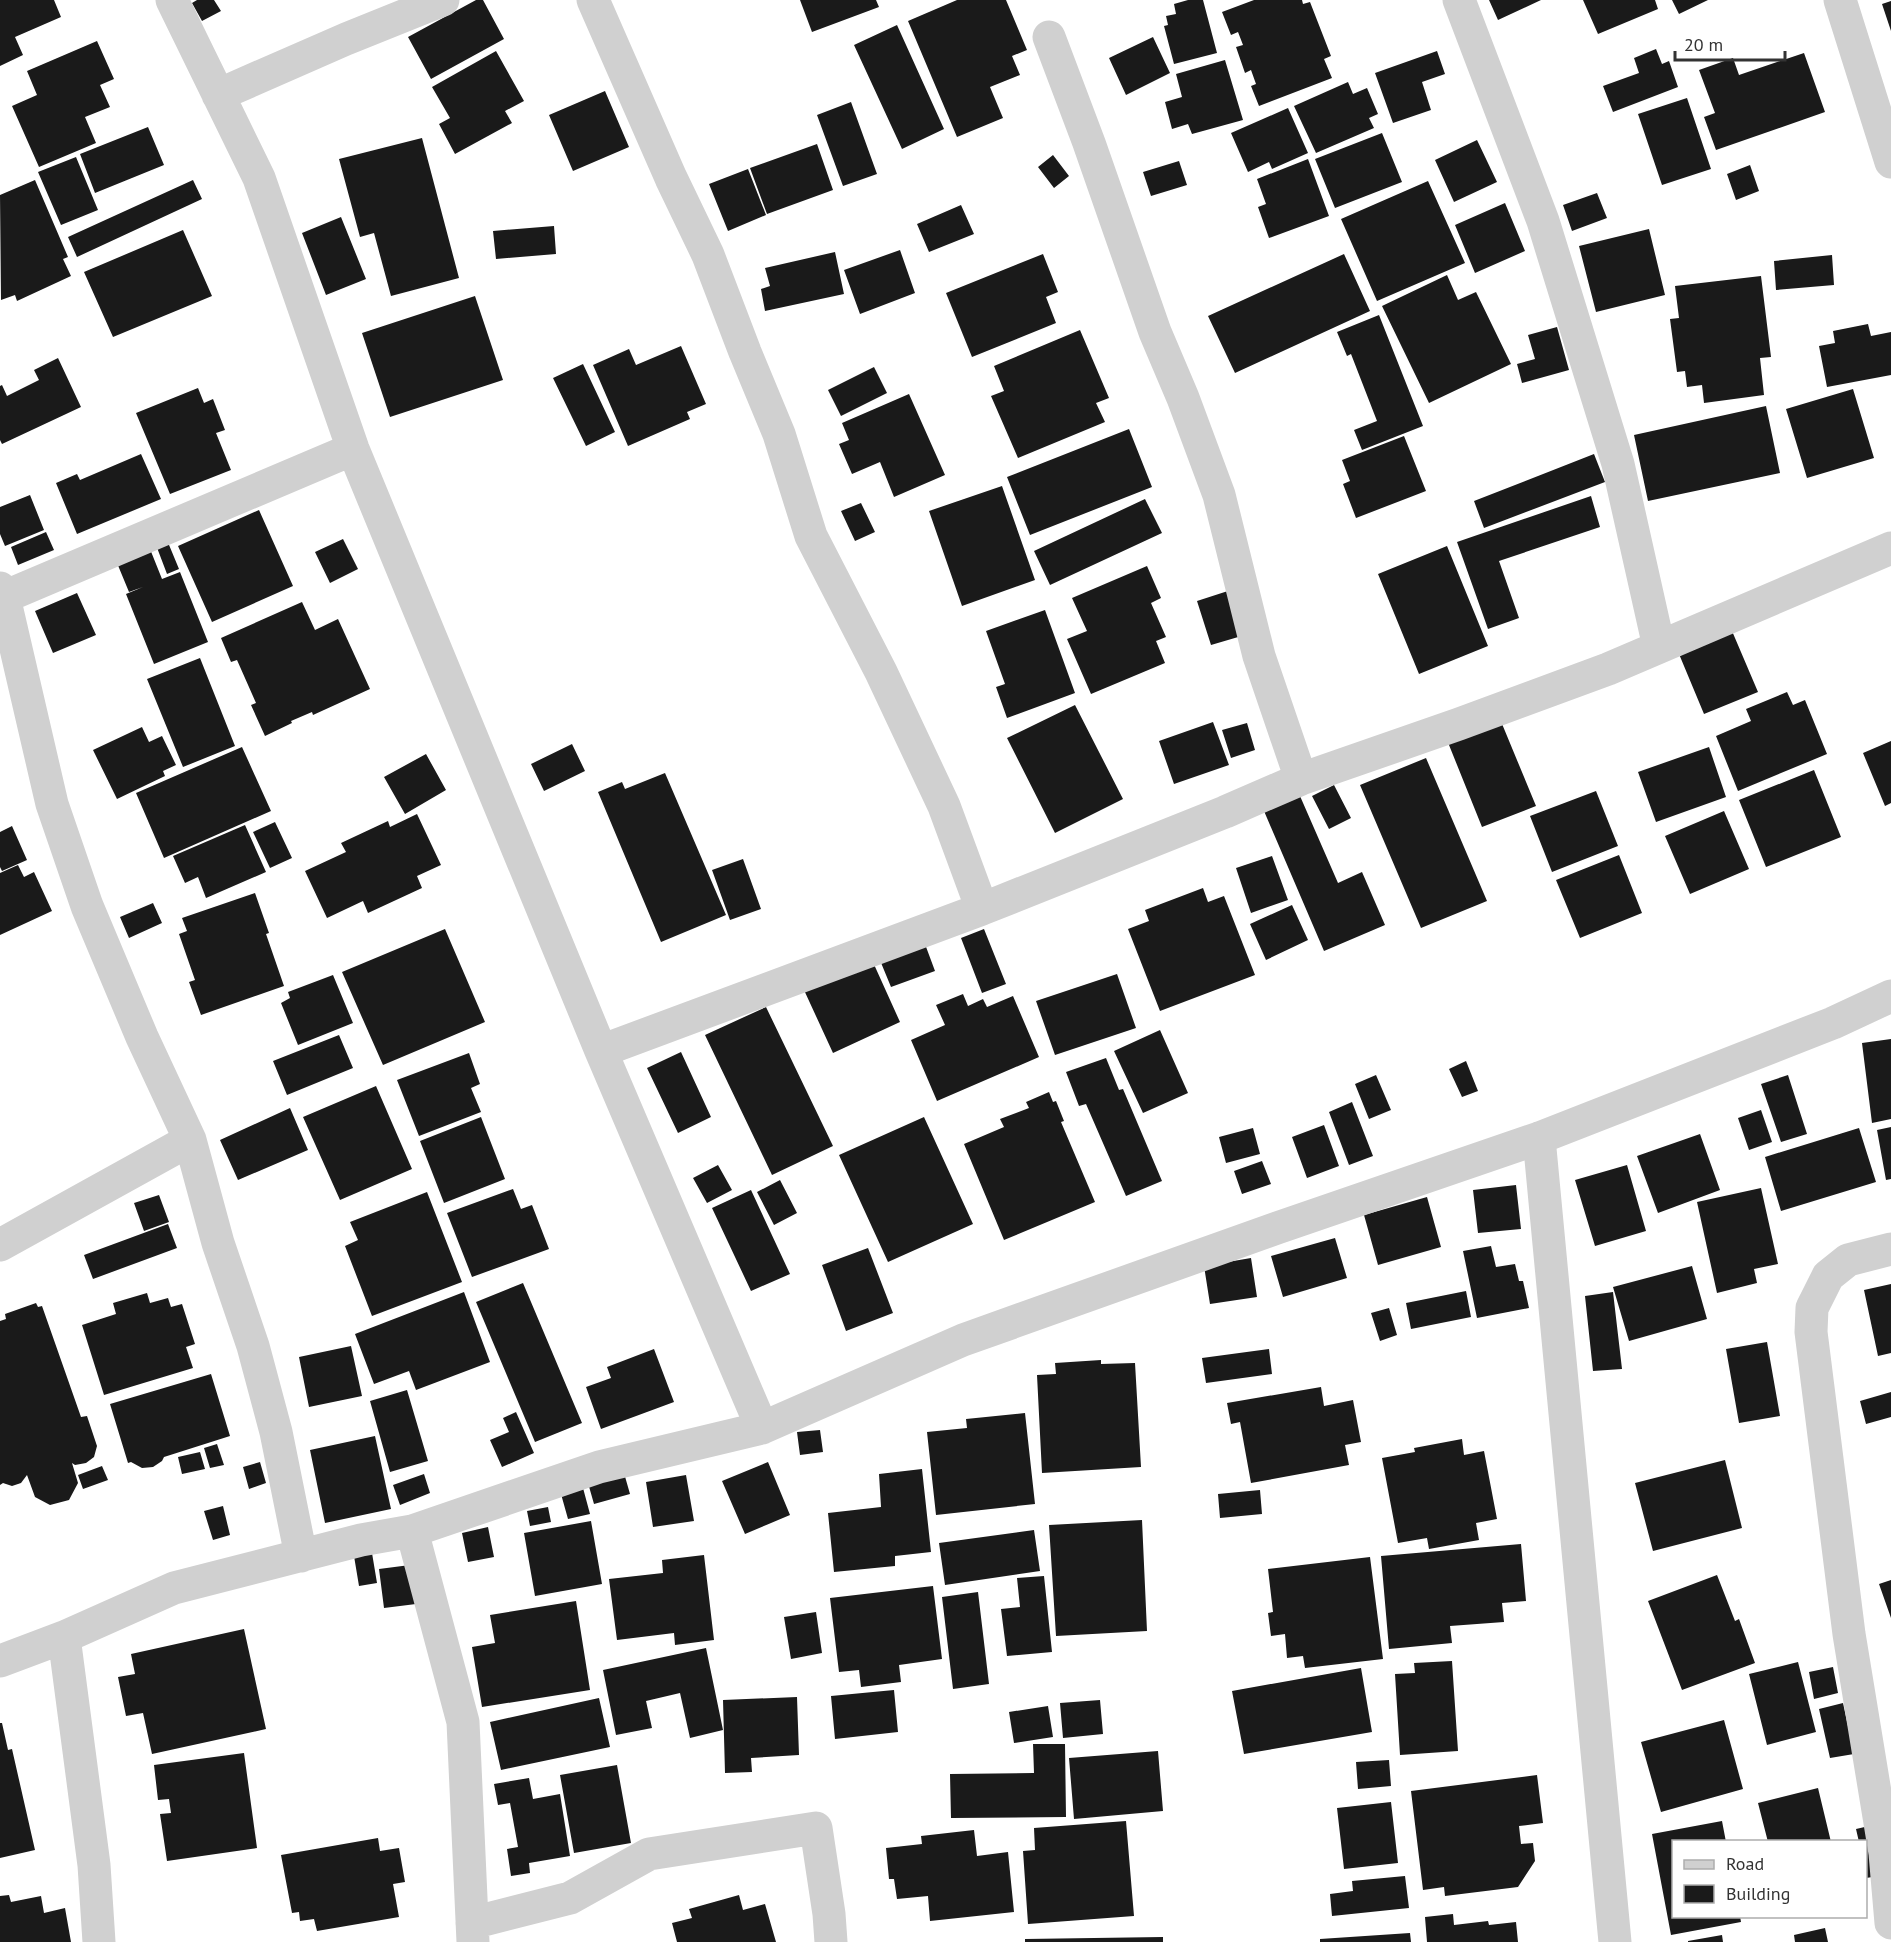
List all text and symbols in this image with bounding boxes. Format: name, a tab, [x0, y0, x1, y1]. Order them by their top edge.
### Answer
scale bar	[1675, 24, 1784, 62]
text: 20 m	[1684, 33, 1723, 56]
legend	[1672, 1840, 1867, 1918]
text: Road	[1726, 1852, 1764, 1875]
text: Building	[1726, 1882, 1790, 1905]

